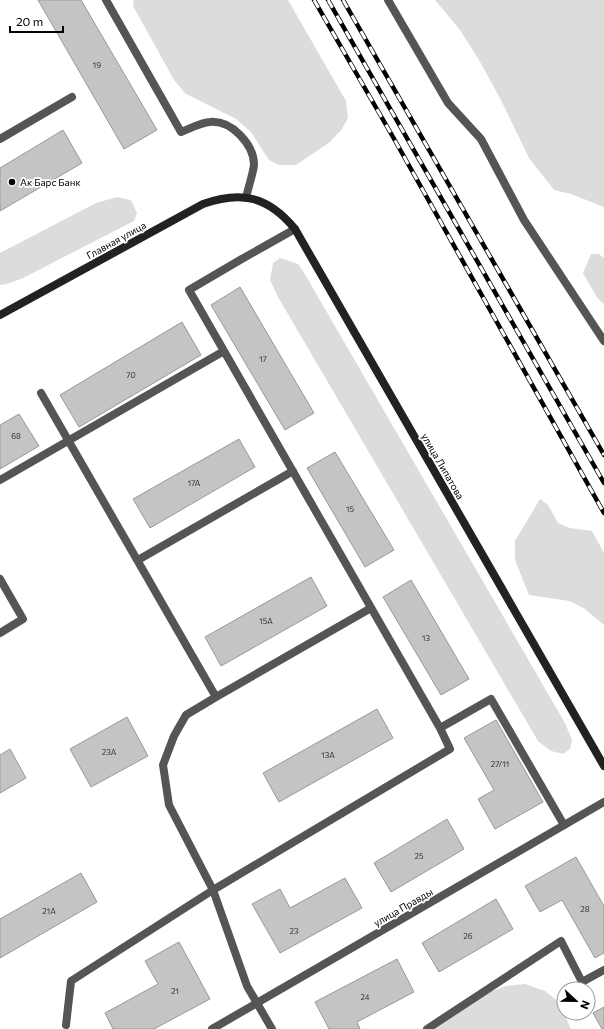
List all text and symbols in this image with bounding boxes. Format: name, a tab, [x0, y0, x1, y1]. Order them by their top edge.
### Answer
scale bar	[10, 8, 63, 34]
text: 20 m	[16, 14, 43, 28]
house number: 19	[93, 60, 101, 70]
place label: Ак Барс Банк	[20, 176, 81, 188]
marker: Ак Барс Банк	[7, 177, 17, 187]
street label: Главная улица	[84, 219, 148, 261]
house number: 17	[259, 354, 267, 364]
house number: 70	[126, 370, 136, 380]
house number: 68	[11, 431, 21, 441]
street label: улица Липатова	[419, 431, 467, 501]
house number: 17А	[188, 478, 201, 488]
house number: 15	[346, 504, 354, 514]
house number: 15А	[259, 616, 273, 626]
house number: 13	[422, 633, 430, 643]
house number: 23А	[102, 747, 117, 757]
house number: 13А	[321, 750, 335, 760]
house number: 27/11	[491, 759, 509, 769]
house number: 25	[414, 851, 424, 861]
street label: улица Правды	[371, 885, 435, 929]
house number: 28	[580, 904, 590, 914]
house number: 21А	[42, 906, 56, 916]
house number: 23	[290, 926, 299, 936]
house number: 26	[463, 931, 473, 941]
north arrow	[556, 981, 596, 1021]
house number: 21	[171, 986, 179, 996]
house number: 24	[360, 992, 370, 1002]
text: N	[578, 999, 593, 1011]

